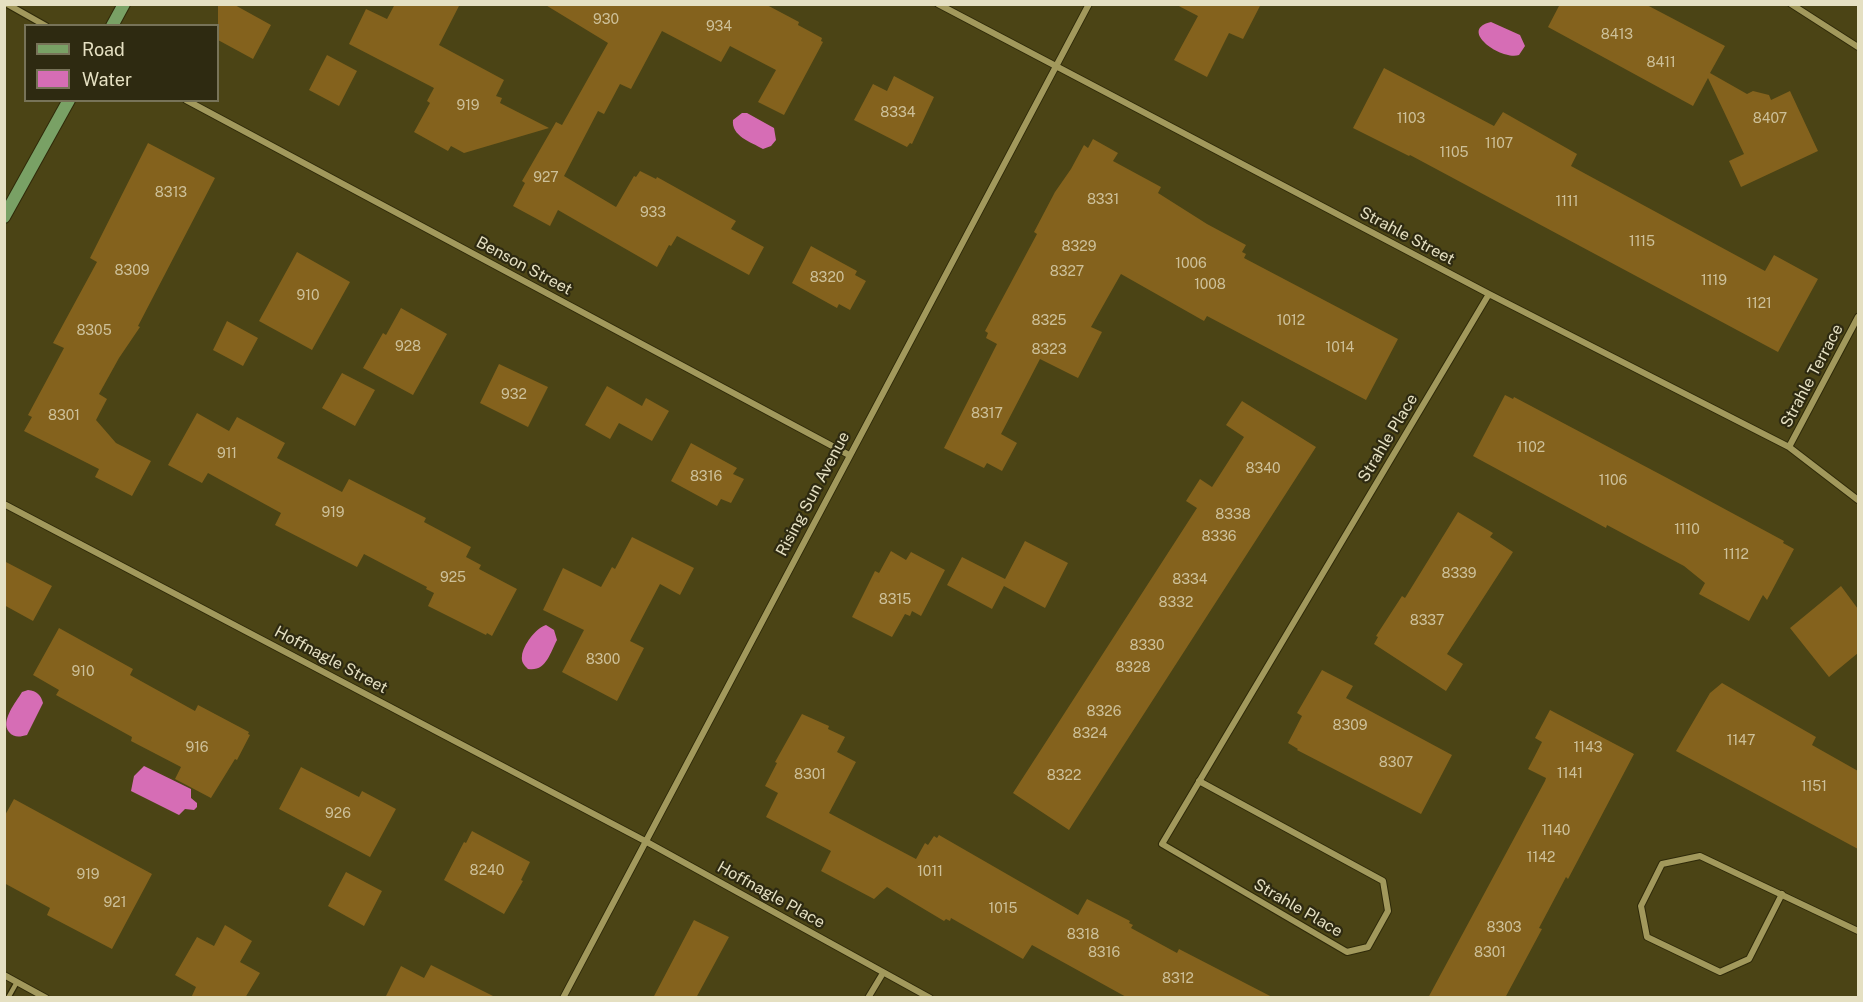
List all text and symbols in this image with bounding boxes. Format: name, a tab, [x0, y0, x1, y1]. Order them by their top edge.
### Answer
house number: 930	[593, 12, 619, 28]
house number: 934	[706, 19, 732, 35]
legend	[24, 24, 219, 102]
house number: 8413	[1601, 27, 1633, 43]
text: Road	[82, 39, 125, 60]
house number: 8411	[1646, 55, 1676, 71]
text: Water	[82, 69, 132, 90]
house number: 919	[456, 98, 480, 114]
house number: 8334	[880, 105, 916, 121]
house number: 1103	[1397, 111, 1425, 127]
house number: 8407	[1753, 111, 1787, 127]
house number: 1107	[1485, 136, 1513, 152]
house number: 1105	[1440, 145, 1468, 161]
house number: 927	[533, 170, 559, 186]
house number: 8313	[155, 185, 187, 201]
house number: 8331	[1087, 192, 1119, 208]
house number: 1111	[1556, 194, 1578, 210]
street label: Strahle Street	[1356, 203, 1458, 269]
house number: 933	[640, 205, 666, 221]
street label: Benson Street	[473, 233, 575, 299]
house number: 1115	[1629, 234, 1655, 250]
house number: 8329	[1062, 239, 1096, 255]
house number: 1006	[1175, 256, 1207, 272]
house number: 8309	[115, 263, 149, 279]
house number: 8327	[1050, 264, 1084, 280]
house number: 8320	[810, 270, 844, 286]
house number: 1119	[1701, 273, 1727, 289]
house number: 1008	[1194, 277, 1226, 293]
house number: 910	[296, 288, 320, 304]
house number: 1121	[1746, 296, 1772, 312]
house number: 8325	[1031, 313, 1067, 329]
house number: 1012	[1277, 313, 1305, 329]
street label: Strahle Terrace	[1777, 321, 1847, 431]
house number: 8305	[76, 323, 112, 339]
house number: 928	[395, 339, 421, 355]
house number: 1014	[1326, 340, 1354, 356]
house number: 8323	[1032, 342, 1066, 358]
house number: 932	[501, 387, 527, 403]
street label: Strahle Place	[1354, 390, 1422, 486]
house number: 8317	[971, 406, 1003, 422]
house number: 8301	[48, 408, 80, 424]
street label: Rising Sun Avenue	[772, 429, 854, 559]
house number: 1102	[1517, 440, 1545, 456]
house number: 911	[217, 446, 237, 462]
house number: 8340	[1245, 461, 1281, 477]
house number: 8316	[690, 469, 722, 485]
house number: 1106	[1599, 473, 1627, 489]
house number: 919	[321, 505, 345, 521]
house number: 8338	[1215, 507, 1251, 523]
house number: 1110	[1674, 522, 1700, 538]
house number: 8336	[1201, 529, 1237, 545]
house number: 1112	[1723, 547, 1749, 563]
house number: 8339	[1441, 566, 1477, 582]
house number: 925	[440, 570, 466, 586]
house number: 8334	[1172, 572, 1208, 588]
house number: 8315	[879, 592, 911, 608]
house number: 8332	[1159, 595, 1193, 611]
house number: 8337	[1410, 613, 1444, 629]
street label: Hoffnagle Street	[271, 622, 391, 698]
house number: 8330	[1130, 638, 1164, 654]
house number: 8300	[586, 652, 620, 668]
house number: 8328	[1115, 660, 1151, 676]
house number: 910	[71, 664, 95, 680]
house number: 8326	[1087, 704, 1121, 720]
house number: 8309	[1333, 718, 1367, 734]
house number: 8324	[1073, 726, 1107, 742]
house number: 1147	[1727, 733, 1755, 749]
house number: 916	[185, 740, 209, 756]
house number: 1143	[1573, 740, 1603, 756]
house number: 8307	[1379, 755, 1413, 771]
house number: 1141	[1557, 766, 1583, 782]
house number: 8301	[794, 767, 826, 783]
house number: 8322	[1047, 768, 1081, 784]
house number: 1151	[1801, 779, 1827, 795]
house number: 926	[325, 806, 351, 822]
house number: 1140	[1542, 823, 1570, 839]
house number: 1142	[1527, 850, 1555, 866]
street label: Hoffnagle Place	[714, 857, 828, 933]
house number: 8240	[470, 863, 504, 879]
house number: 1011	[917, 864, 943, 880]
house number: 919	[76, 867, 100, 883]
street label: Strahle Place	[1250, 875, 1346, 941]
house number: 921	[104, 895, 126, 911]
house number: 1015	[989, 901, 1017, 917]
house number: 8303	[1487, 920, 1521, 936]
house number: 8318	[1067, 927, 1099, 943]
house number: 8316	[1088, 945, 1120, 961]
house number: 8301	[1474, 945, 1506, 961]
house number: 8312	[1162, 971, 1194, 987]

